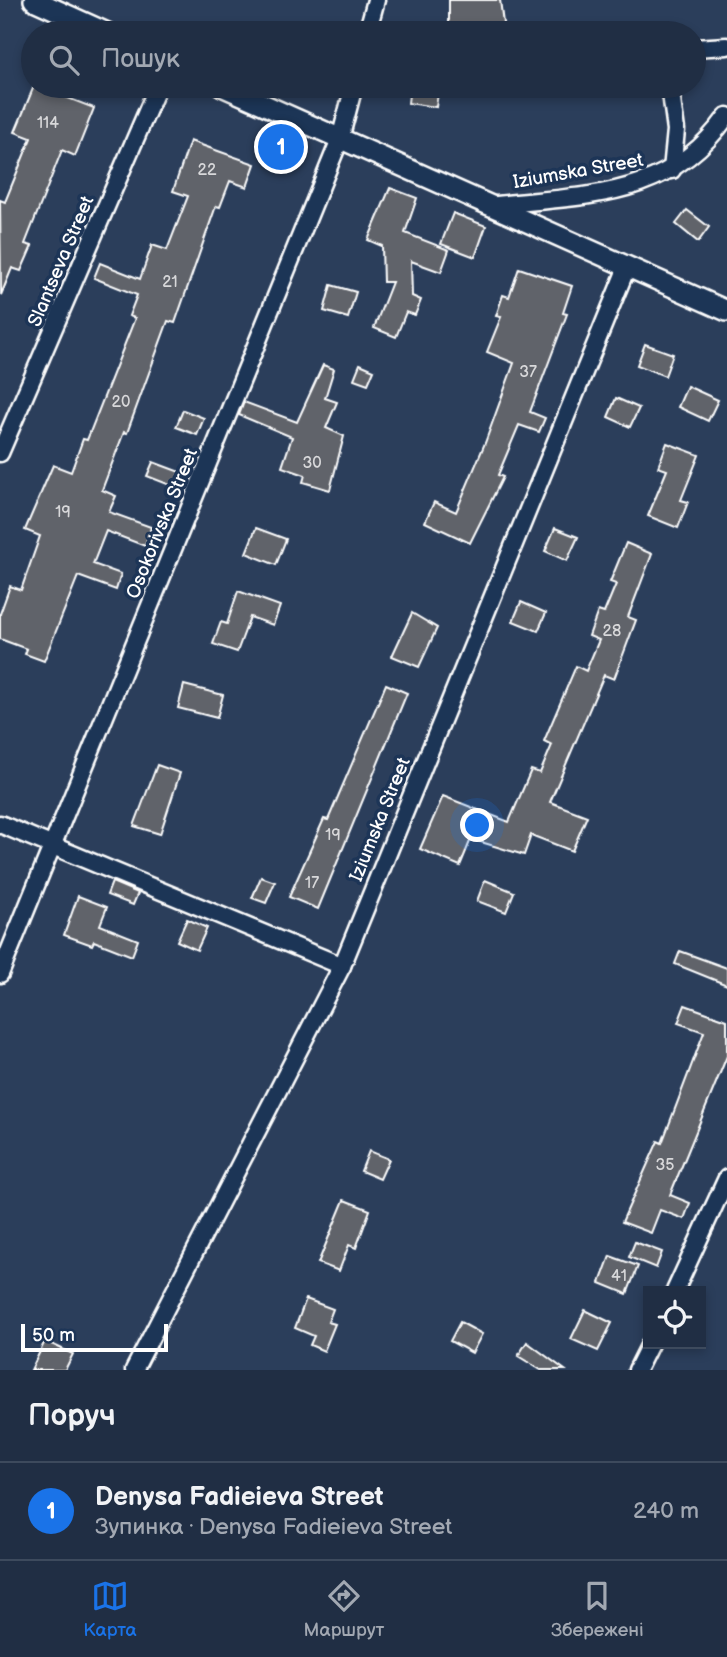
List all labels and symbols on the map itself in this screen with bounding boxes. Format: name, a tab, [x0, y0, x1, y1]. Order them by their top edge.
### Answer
house number: 114	[37, 114, 59, 133]
pin: 1	[258, 121, 304, 173]
street label: Iziumska Street	[511, 149, 645, 194]
house number: 22	[198, 161, 217, 180]
street label: Slantseva Street	[23, 193, 99, 330]
house number: 21	[162, 273, 178, 292]
house number: 37	[519, 363, 537, 382]
house number: 20	[112, 393, 130, 412]
street label: Osokorivska Street	[122, 445, 203, 602]
house number: 30	[302, 454, 322, 473]
house number: 19	[55, 503, 71, 522]
house number: 28	[603, 622, 621, 641]
street label: Iziumska Street	[345, 754, 416, 885]
your location	[460, 808, 494, 842]
house number: 19	[325, 826, 341, 845]
house number: 17	[305, 874, 319, 893]
house number: 35	[655, 1156, 675, 1175]
house number: 41	[611, 1267, 627, 1286]
scale bar	[21, 1321, 168, 1353]

